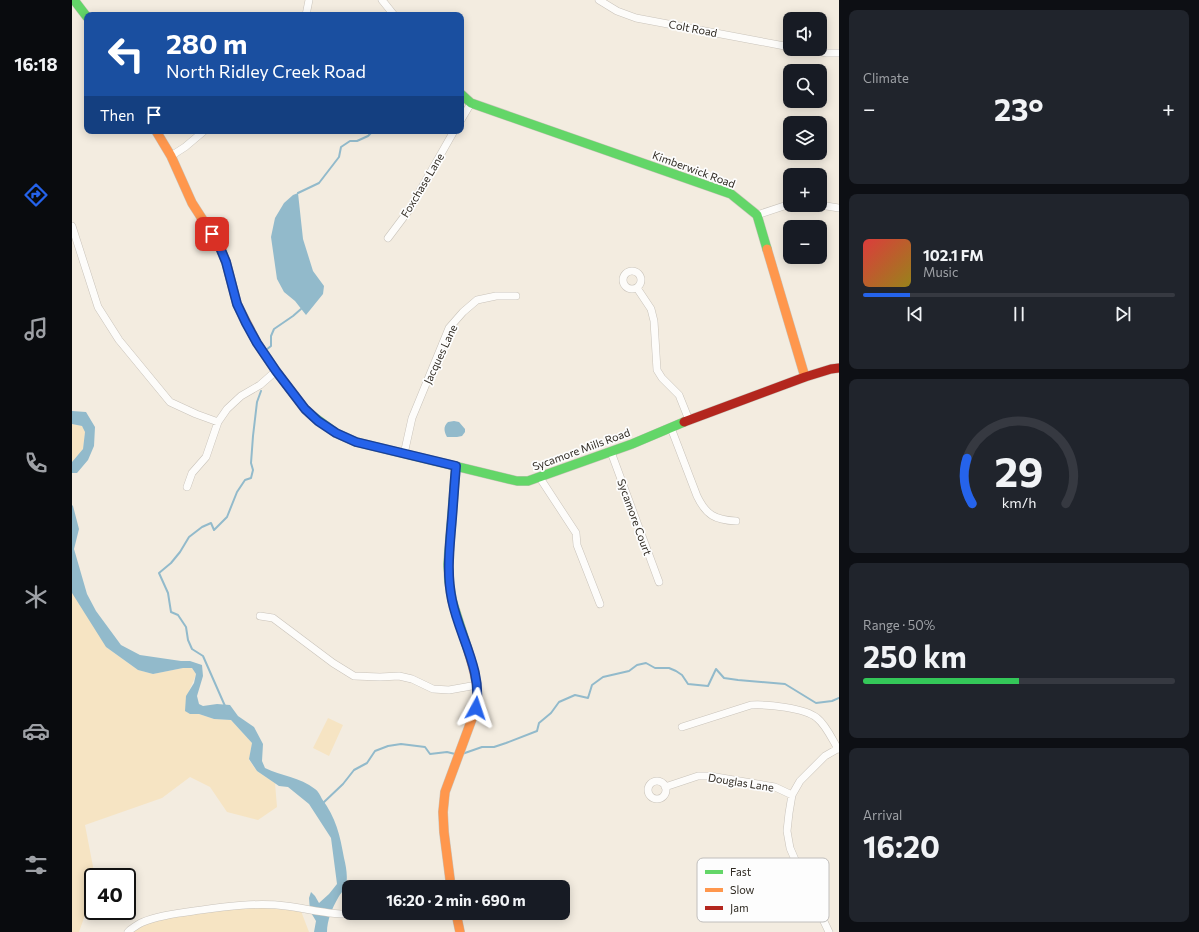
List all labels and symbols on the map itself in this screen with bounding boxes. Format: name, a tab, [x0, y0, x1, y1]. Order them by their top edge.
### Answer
street label: Colt Road	[668, 17, 718, 39]
street label: Kimberwick Road	[651, 148, 737, 190]
street label: Foxchase Lane	[398, 150, 446, 219]
pin	[195, 217, 229, 251]
street label: Jacques Lane	[421, 322, 460, 386]
street label: Sycamore Mills Road	[530, 425, 632, 473]
street label: Sycamore Court	[615, 477, 655, 557]
position arrow	[455, 687, 497, 729]
street label: Douglas Lane	[707, 770, 775, 794]
legend	[697, 858, 829, 922]
text: Fast	[730, 865, 752, 878]
speed limit sign: 40	[84, 868, 136, 920]
text: Slow	[730, 883, 755, 896]
text: Jam	[730, 901, 749, 915]

